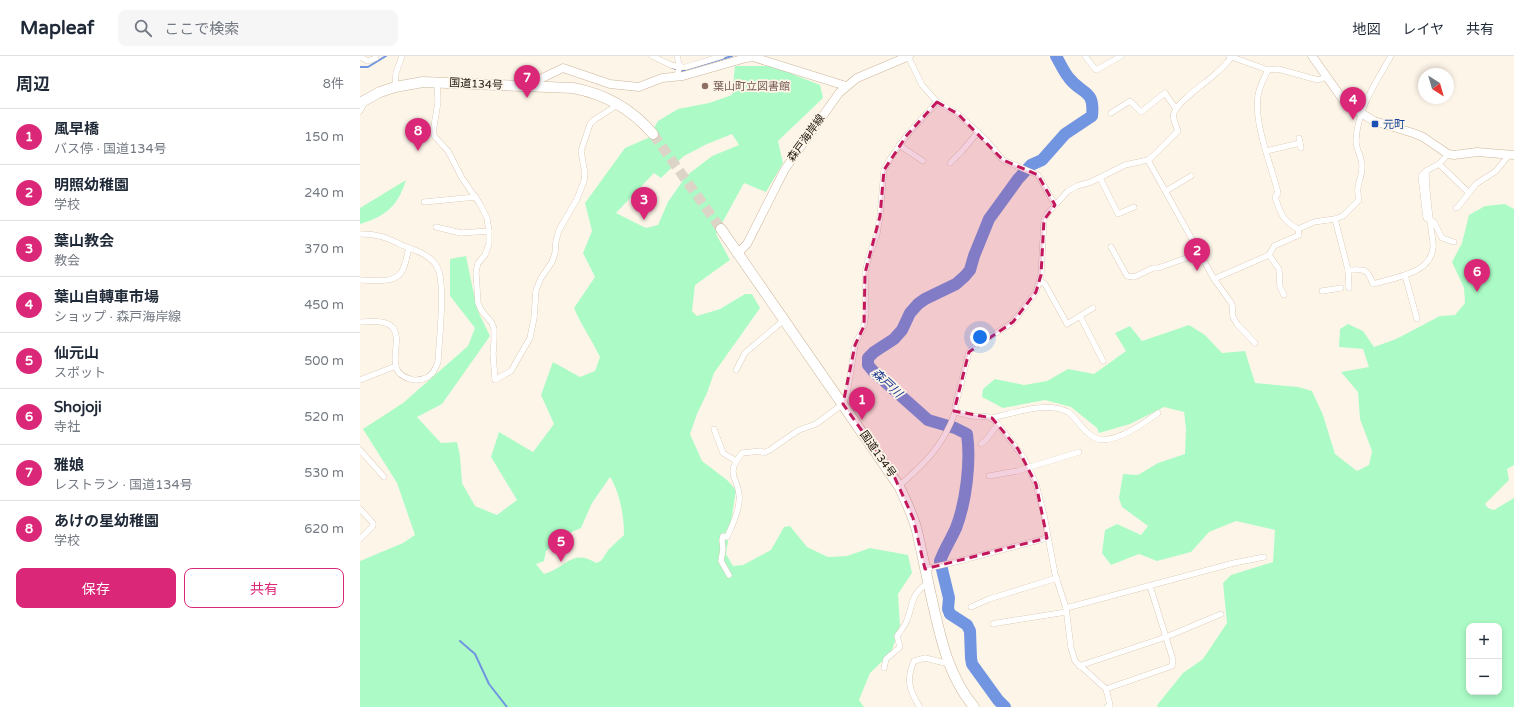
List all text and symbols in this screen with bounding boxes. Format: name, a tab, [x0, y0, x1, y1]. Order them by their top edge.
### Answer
search box	[118, 10, 398, 46]
text: Mapleaf	[20, 17, 94, 39]
icon: search	[132, 17, 154, 39]
text: ここで検索	[164, 20, 239, 38]
text: 地図	[1352, 21, 1380, 38]
text: レイヤ	[1402, 21, 1444, 38]
text: 共有	[1466, 21, 1494, 38]
pin: 7	[514, 65, 540, 98]
north arrow	[1418, 68, 1454, 104]
text: 周辺	[16, 74, 50, 95]
text: 8件	[323, 76, 344, 92]
street label: 国道134号	[449, 76, 503, 92]
place label: 葉山町立図書館	[713, 80, 790, 93]
marker: 葉山町立図書館	[700, 81, 710, 91]
pin: 4	[1340, 87, 1366, 120]
street label: 森戸海岸線	[785, 112, 827, 164]
pin: 8	[405, 118, 431, 151]
place label: 元町	[1383, 118, 1405, 131]
marker: 元町	[1370, 119, 1380, 129]
text: 風早橋	[54, 120, 99, 138]
text: 1	[25, 129, 33, 145]
text: 150 m	[304, 129, 344, 145]
text: バス停 · 国道134号	[54, 141, 167, 157]
text: 明照幼稚園	[54, 176, 129, 194]
text: 2	[25, 185, 33, 201]
text: 240 m	[304, 185, 344, 201]
pin: 3	[631, 187, 657, 220]
text: 学校	[54, 197, 80, 213]
text: 葉山教会	[54, 232, 114, 250]
pin: 2	[1184, 238, 1210, 271]
text: 3	[25, 241, 33, 257]
text: 370 m	[304, 241, 344, 257]
text: 教会	[54, 253, 80, 269]
pin: 6	[1464, 259, 1490, 292]
text: 葉山自轉車市場	[54, 288, 159, 306]
text: 4	[25, 297, 33, 313]
text: 450 m	[304, 297, 344, 313]
text: ショップ · 森戸海岸線	[54, 309, 181, 325]
your location	[970, 327, 990, 347]
text: 仙元山	[54, 344, 99, 362]
text: 5	[25, 353, 33, 369]
text: 500 m	[304, 353, 344, 369]
text: スポット	[54, 365, 106, 381]
water label: 森戸川	[869, 366, 906, 402]
pin: 1	[849, 387, 875, 420]
text: Shojoji	[54, 398, 102, 416]
text: 6	[25, 409, 33, 425]
text: 520 m	[304, 409, 344, 425]
text: 寺社	[54, 419, 80, 435]
street label: 国道134号	[857, 428, 899, 480]
text: 雅娘	[54, 456, 84, 474]
text: 7	[25, 465, 33, 481]
text: 530 m	[304, 465, 344, 481]
text: レストラン · 国道134号	[54, 477, 193, 493]
text: あけの星幼稚園	[54, 512, 159, 530]
text: 8	[25, 521, 33, 537]
text: 620 m	[304, 521, 344, 537]
pin: 5	[548, 529, 574, 562]
text: 学校	[54, 533, 80, 549]
button: 保存	[16, 568, 176, 608]
button: 共有	[184, 568, 344, 608]
map controls	[1466, 623, 1502, 695]
button: +	[1466, 623, 1502, 659]
button: −	[1466, 659, 1502, 695]

